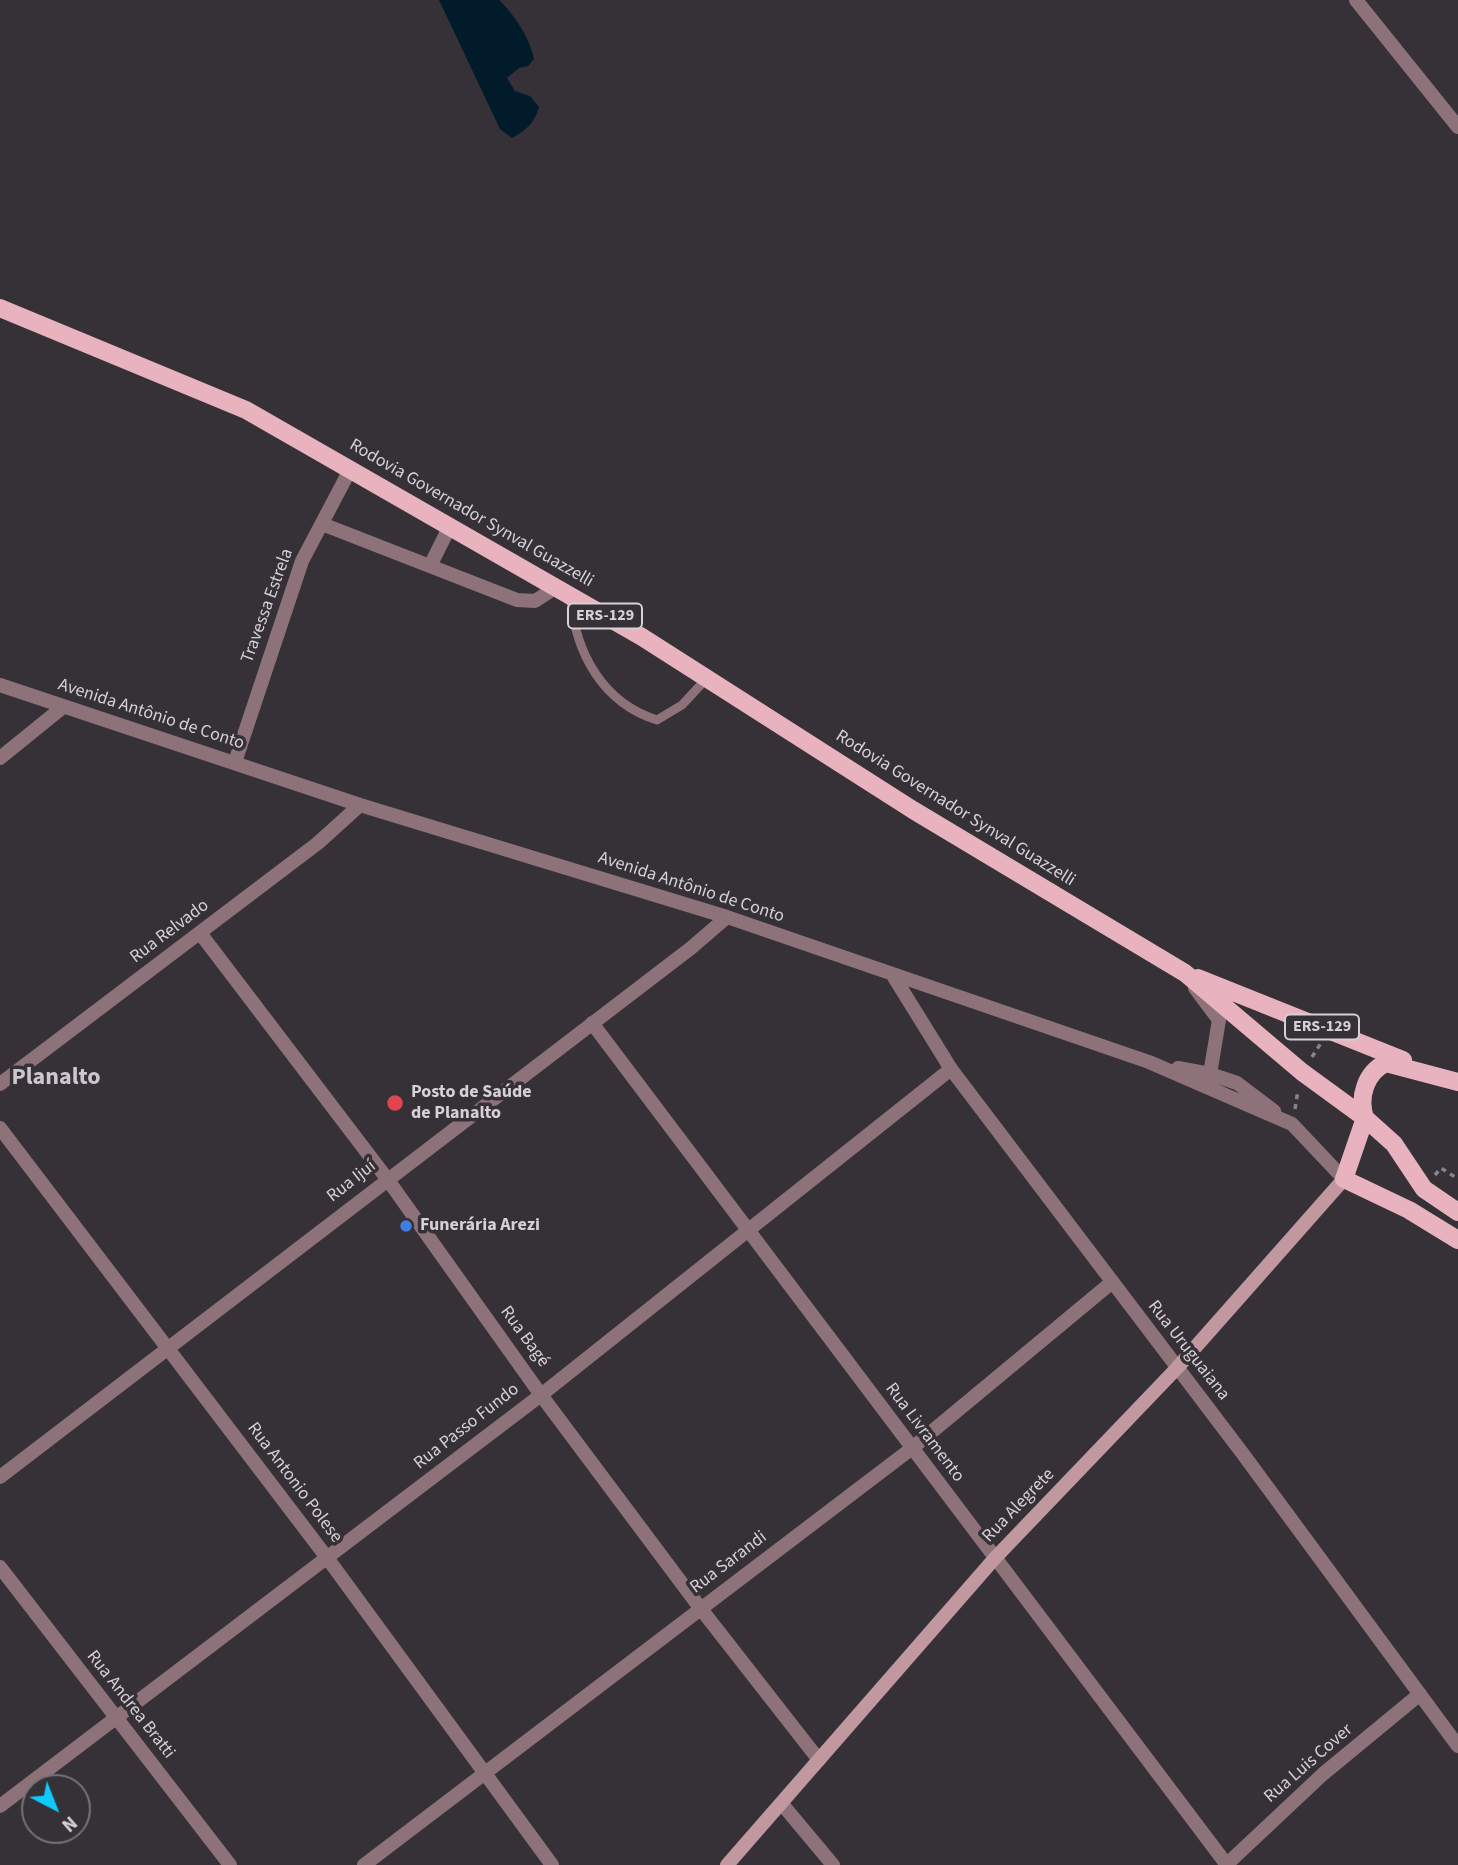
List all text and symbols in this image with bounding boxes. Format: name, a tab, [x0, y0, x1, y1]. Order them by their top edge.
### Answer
street label: Rodovia Governador Synval Guazzelli	[345, 435, 597, 593]
street label: Travessa Estrela	[237, 546, 299, 666]
road number: ERS-129	[568, 604, 642, 628]
street label: Avenida Antônio de Conto	[55, 675, 247, 755]
street label: Rodovia Governador Synval Guazzelli	[831, 726, 1079, 892]
street label: Avenida Antônio de Conto	[595, 848, 787, 928]
street label: Rua Relvado	[126, 895, 214, 969]
road number: ERS-129	[1285, 1015, 1359, 1040]
district label: Planalto	[11, 1065, 101, 1093]
place label: Posto de Saúde de Planalto	[411, 1082, 532, 1124]
marker: Posto de Saúde de Planalto	[385, 1093, 405, 1113]
street label: Rua Ijuí	[323, 1156, 381, 1208]
place label: Funerária Arezi	[420, 1215, 540, 1237]
marker: Funerária Arezi	[398, 1218, 414, 1234]
street label: Rua Uruguaiana	[1142, 1297, 1234, 1405]
street label: Rua Bagé	[495, 1302, 553, 1372]
street label: Rua Passo Fundo	[410, 1379, 524, 1475]
street label: Rua Livramento	[880, 1379, 968, 1487]
street label: Rua Antonio Polese	[242, 1419, 346, 1547]
street label: Rua Alegrete	[978, 1465, 1060, 1547]
street label: Rua Sarandi	[686, 1527, 772, 1599]
street label: Rua Andrea Bratti	[81, 1647, 179, 1763]
street label: Rua Luis Cover	[1260, 1720, 1358, 1808]
north arrow	[21, 1774, 91, 1844]
text: N	[55, 1809, 83, 1838]

